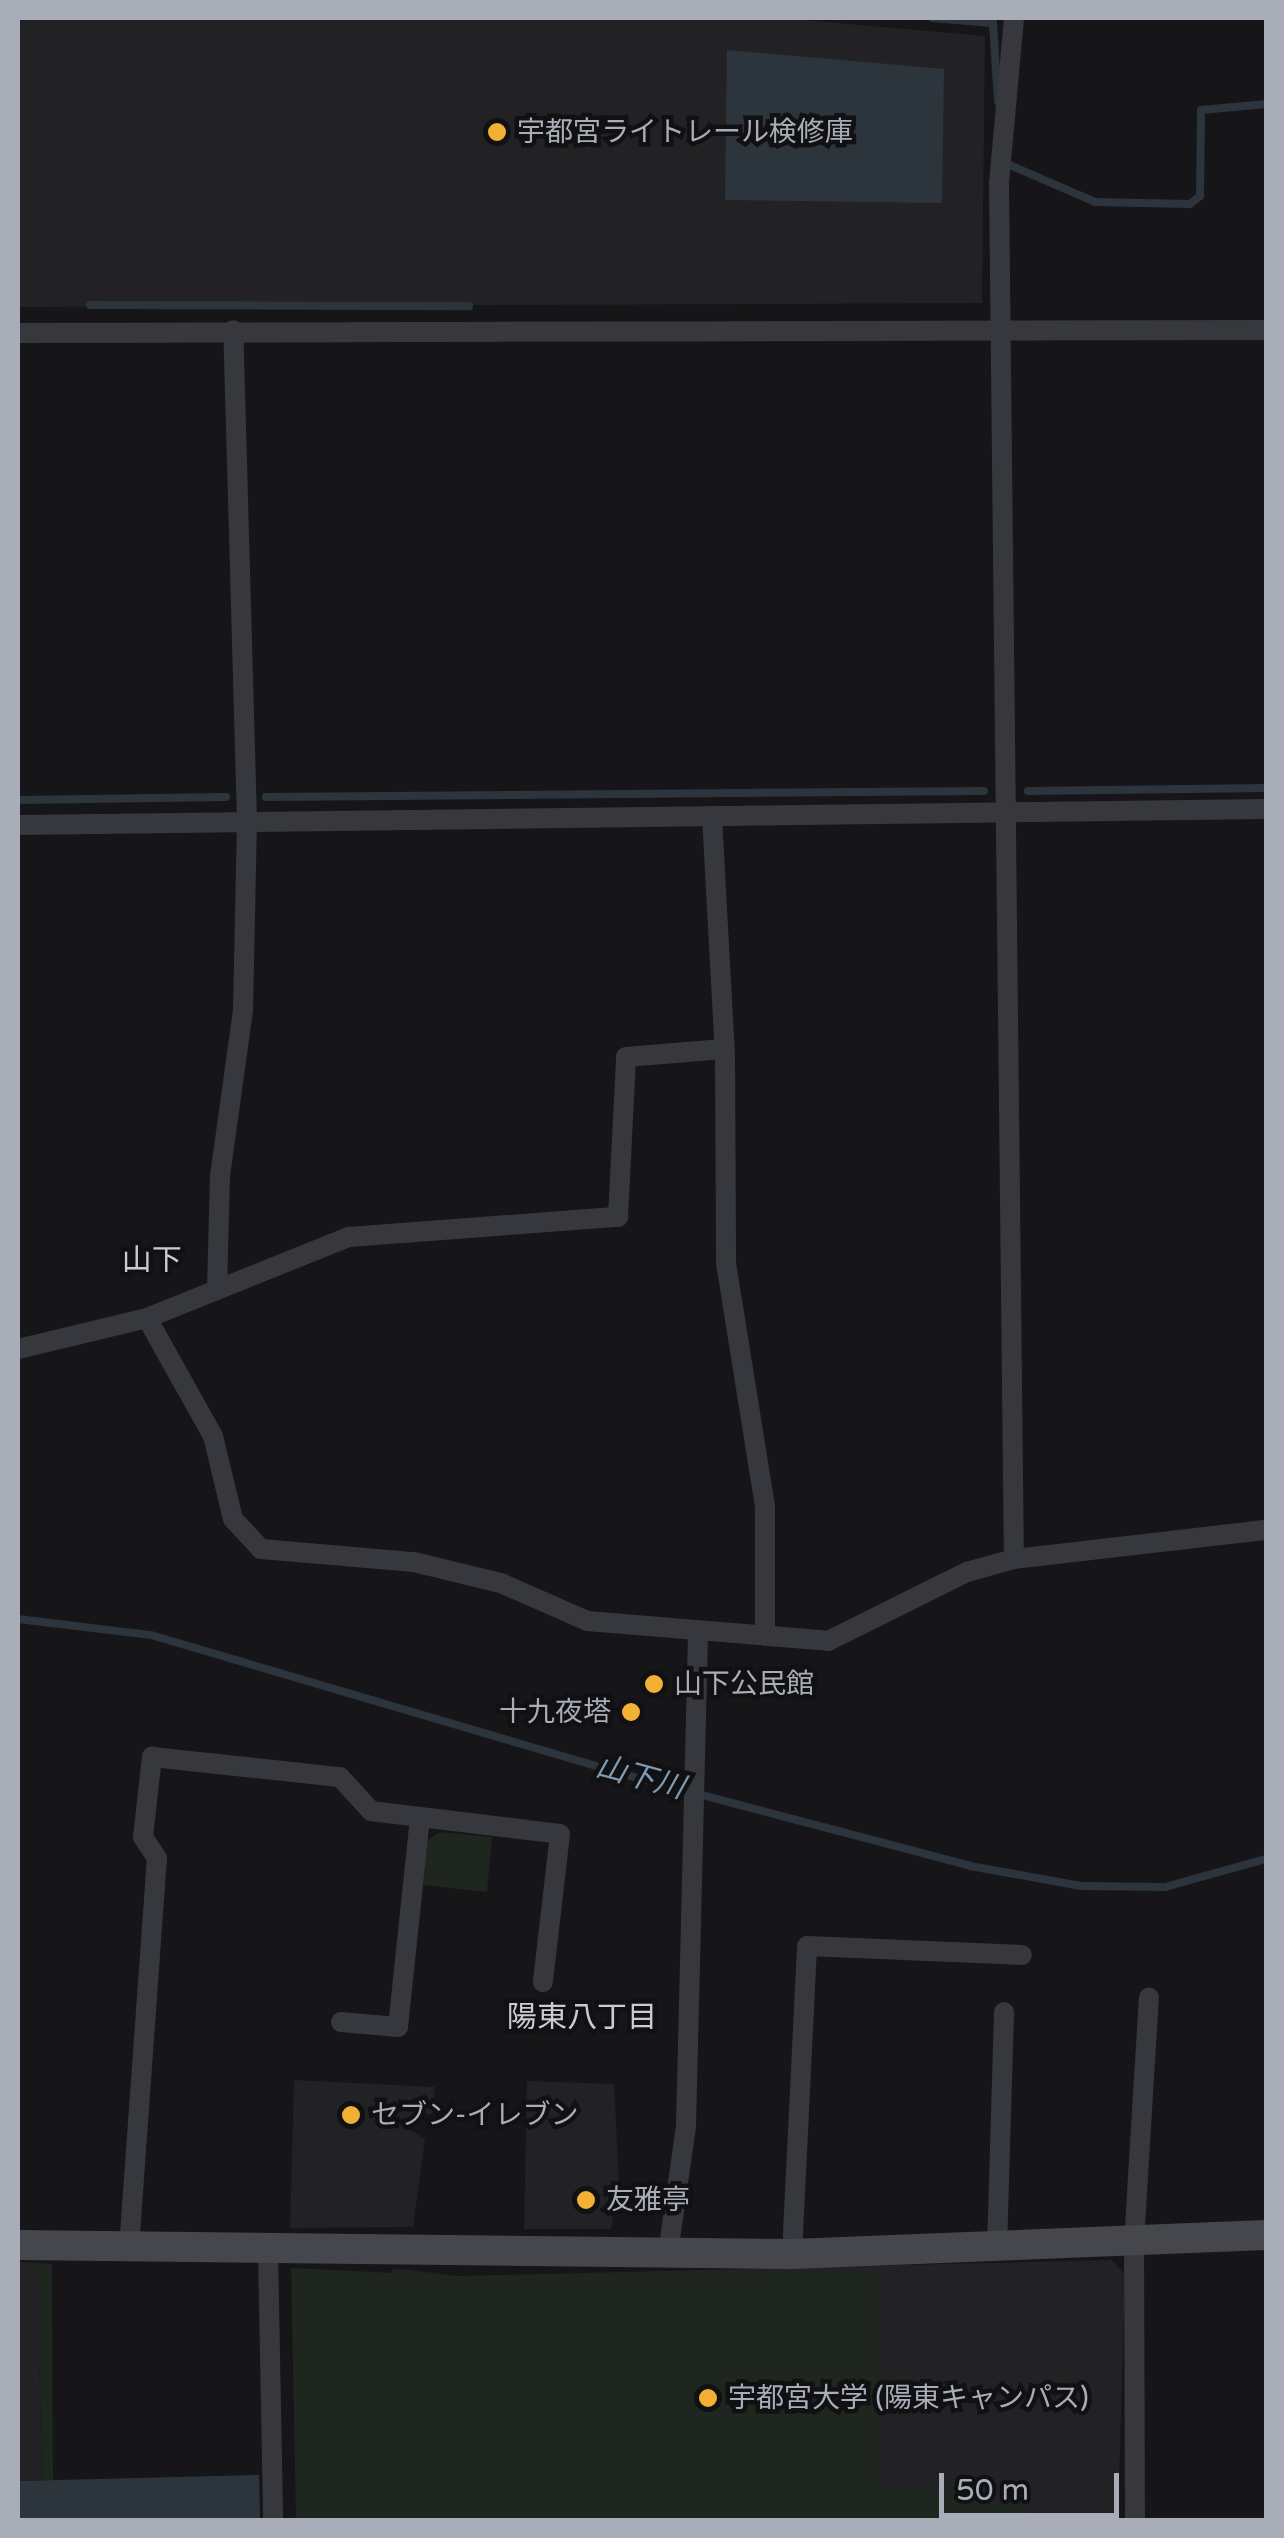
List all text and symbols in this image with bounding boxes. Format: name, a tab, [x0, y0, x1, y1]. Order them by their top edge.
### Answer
place label: 宇都宮ライトレール検修庫	[517, 115, 853, 149]
marker: 宇都宮ライトレール検修庫	[486, 121, 508, 143]
district label: 山下	[122, 1243, 182, 1279]
place label: 山下公民館	[674, 1667, 814, 1701]
marker: 山下公民館	[643, 1673, 665, 1695]
place label: 十九夜塔	[499, 1695, 611, 1729]
marker: 十九夜塔	[620, 1701, 642, 1723]
water label: 山下川	[592, 1749, 688, 1807]
district label: 陽東八丁目	[507, 2000, 657, 2036]
place label: セブン-イレブン	[371, 2098, 578, 2132]
marker: セブン-イレブン	[340, 2104, 362, 2126]
place label: 友雅亭	[606, 2183, 690, 2217]
marker: 友雅亭	[575, 2189, 597, 2211]
place label: 宇都宮大学 (陽東キャンパス)	[728, 2381, 1089, 2415]
marker: 宇都宮大学 (陽東キャンパス)	[697, 2387, 719, 2409]
scale bar	[944, 2453, 1124, 2515]
text: 50 m	[956, 2472, 1029, 2509]

